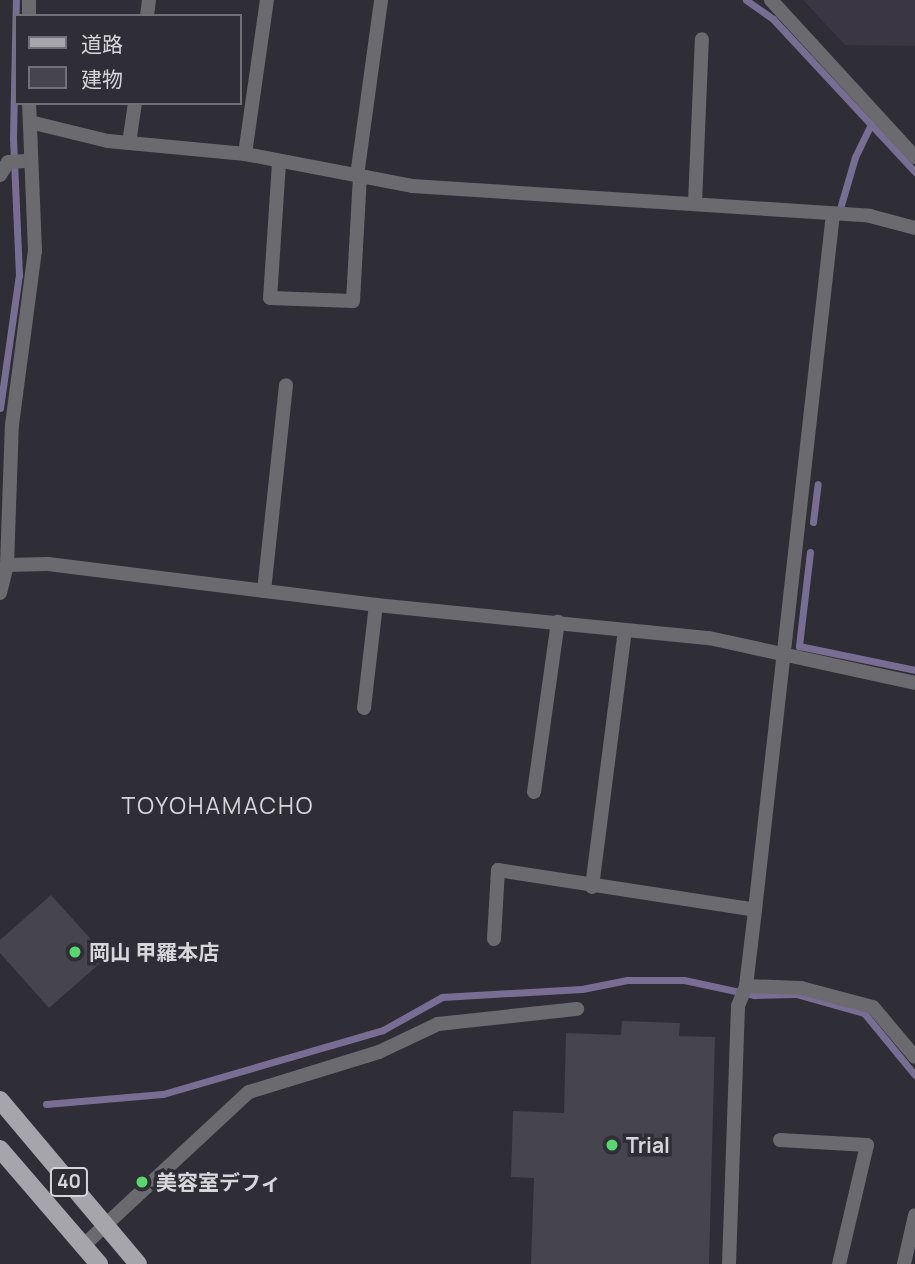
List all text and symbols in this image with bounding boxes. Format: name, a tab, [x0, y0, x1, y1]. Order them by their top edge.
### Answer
legend	[14, 14, 242, 105]
text: 道路	[81, 30, 123, 58]
text: 建物	[81, 65, 123, 93]
district label: TOYOHAMACHO	[123, 791, 313, 819]
place label: 岡山 甲羅本店	[89, 939, 219, 965]
marker: 岡山 甲羅本店	[67, 944, 83, 960]
place label: Trial	[626, 1132, 670, 1158]
marker: Trial	[604, 1137, 620, 1153]
road number: 40	[50, 1166, 88, 1198]
place label: 美容室デフィ	[156, 1169, 282, 1195]
marker: 美容室デフィ	[134, 1174, 150, 1190]

